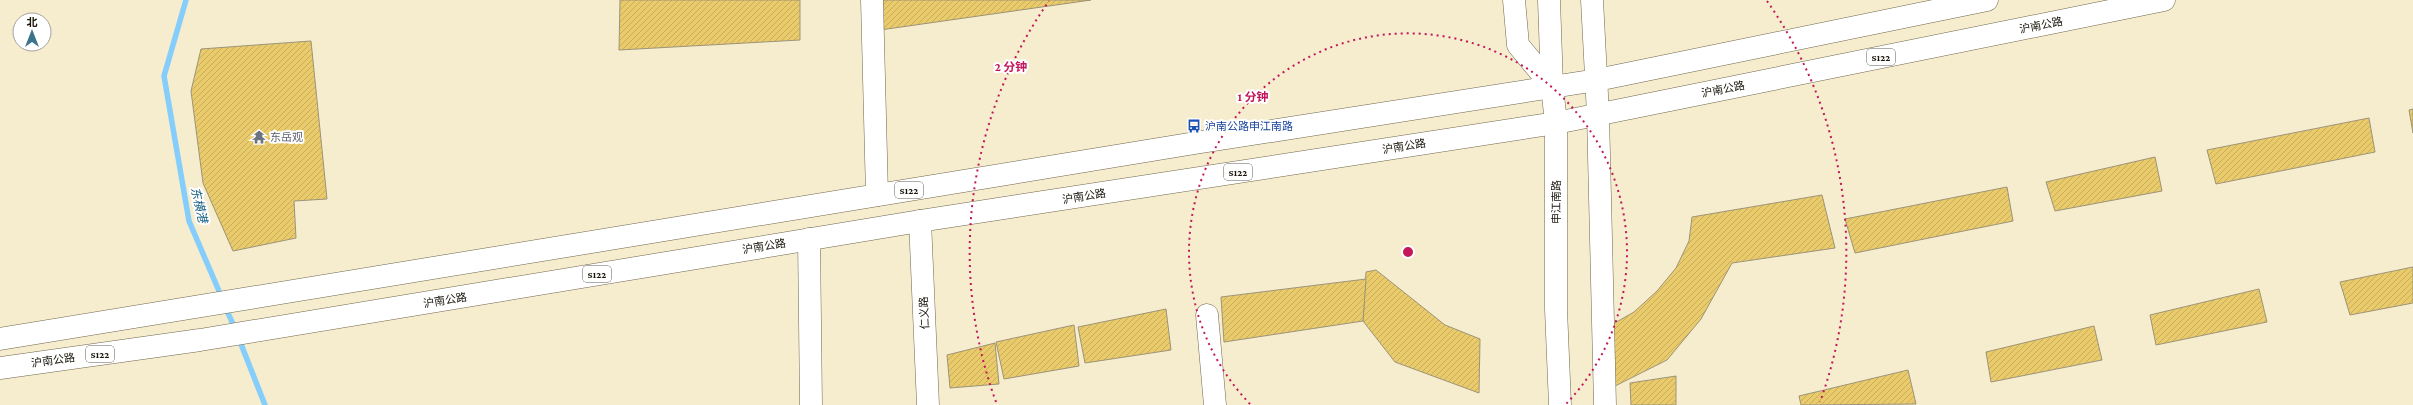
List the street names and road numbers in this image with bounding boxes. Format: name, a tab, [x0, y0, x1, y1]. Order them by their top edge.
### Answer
street label: 沪南公路	[2018, 15, 2064, 35]
road number: S122	[1867, 49, 1895, 65]
street label: 沪南公路	[1700, 79, 1746, 99]
street label: 沪南公路	[1381, 137, 1427, 155]
road number: S122	[1224, 164, 1252, 180]
street label: 申江南路	[1550, 180, 1562, 224]
road number: S122	[895, 182, 923, 198]
street label: 沪南公路	[1061, 187, 1107, 205]
street label: 沪南公路	[741, 237, 787, 255]
road number: S122	[583, 266, 611, 282]
street label: 沪南公路	[422, 291, 468, 309]
street label: 仁义路	[917, 296, 931, 330]
road number: S122	[86, 346, 114, 362]
street label: 沪南公路	[30, 351, 76, 369]

